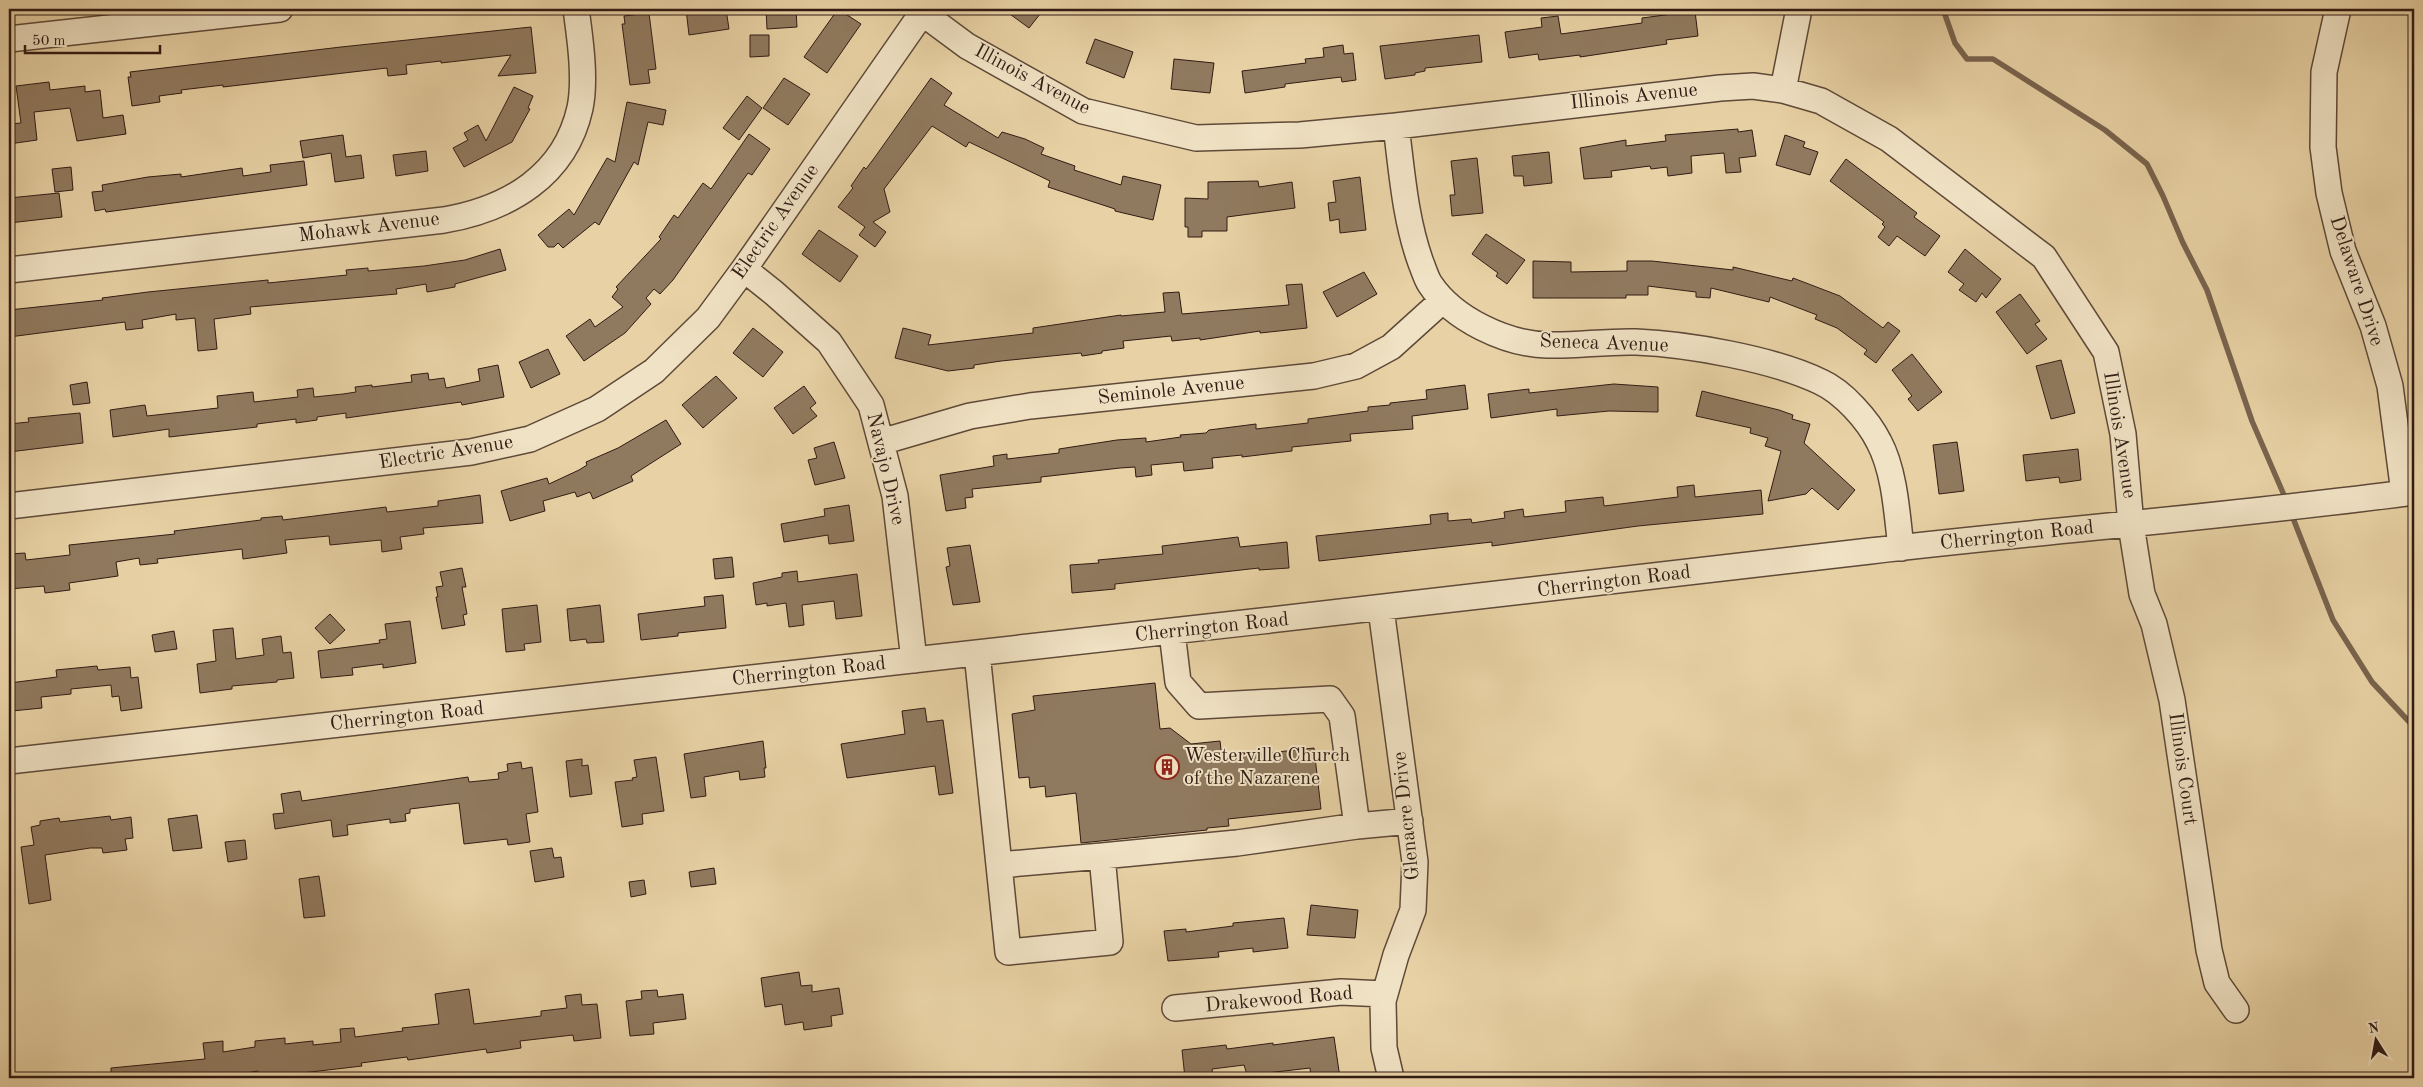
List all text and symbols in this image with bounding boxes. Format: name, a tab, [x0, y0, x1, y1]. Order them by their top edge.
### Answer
scale bar	[25, 22, 160, 54]
text: 50 m	[32, 34, 66, 49]
street label: Illinois Avenue	[971, 41, 1093, 119]
street label: Illinois Avenue	[1569, 80, 1699, 114]
street label: Electric Avenue	[729, 161, 823, 283]
street label: Mohawk Avenue	[297, 209, 441, 247]
street label: Delaware Drive	[2326, 214, 2386, 348]
street label: Seneca Avenue	[1539, 332, 1669, 356]
street label: Illinois Avenue	[2099, 370, 2139, 500]
street label: Seminole Avenue	[1097, 373, 1245, 409]
street label: Navajo Drive	[862, 411, 908, 527]
street label: Electric Avenue	[377, 433, 515, 473]
street label: Cherrington Road	[1939, 518, 2095, 554]
street label: Cherrington Road	[1536, 563, 1692, 601]
street label: Cherrington Road	[1134, 610, 1290, 646]
street label: Cherrington Road	[731, 654, 887, 690]
street label: Cherrington Road	[329, 699, 485, 735]
street label: Illinois Court	[2164, 711, 2200, 827]
place label: Westerville Church of the Nazarene	[1184, 746, 1350, 789]
street label: Glenacre Drive	[1390, 751, 1424, 881]
building icon: Westerville Church of the Nazarene	[1154, 754, 1180, 780]
street label: Drakewood Road	[1204, 984, 1354, 1016]
north arrow	[2350, 1014, 2400, 1064]
text: N	[2367, 1020, 2381, 1036]

